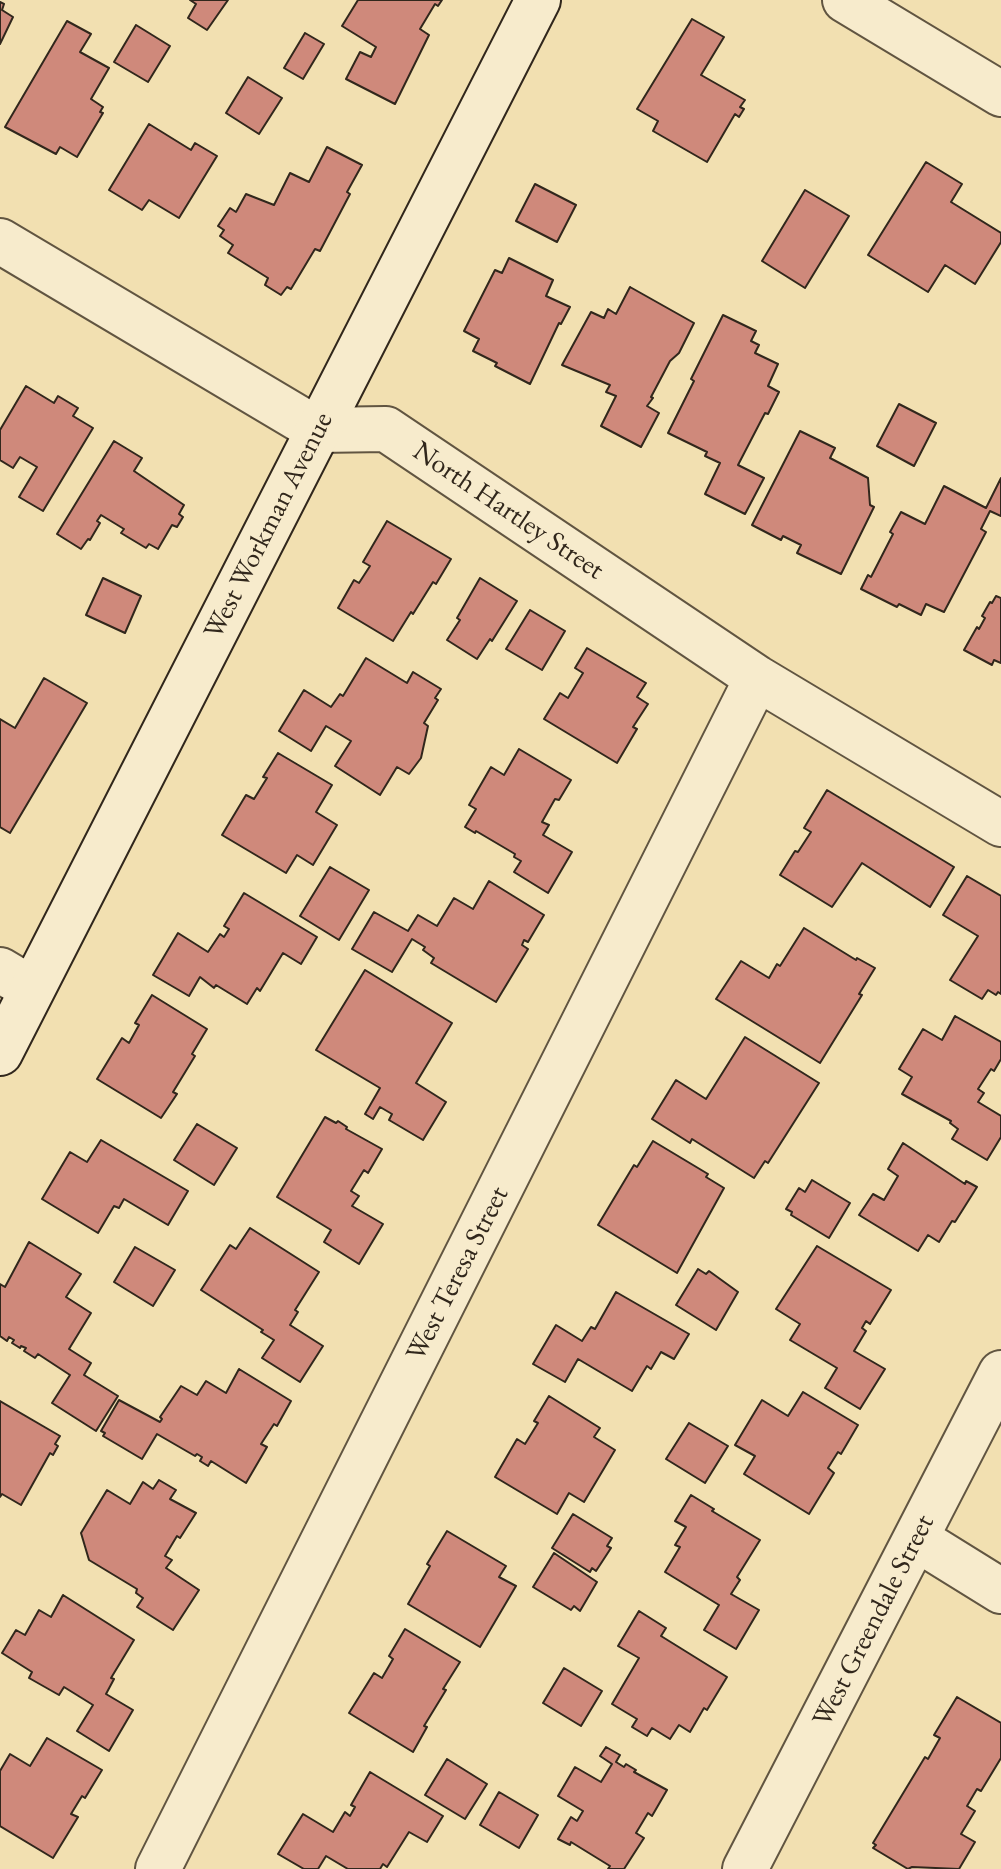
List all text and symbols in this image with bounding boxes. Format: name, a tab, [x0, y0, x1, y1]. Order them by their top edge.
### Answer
street label: West Workman Avenue	[197, 407, 341, 645]
street label: North Hartley Street	[406, 435, 610, 587]
street label: West Teresa Street	[400, 1181, 516, 1367]
street label: West Greendale Street	[806, 1509, 942, 1733]

